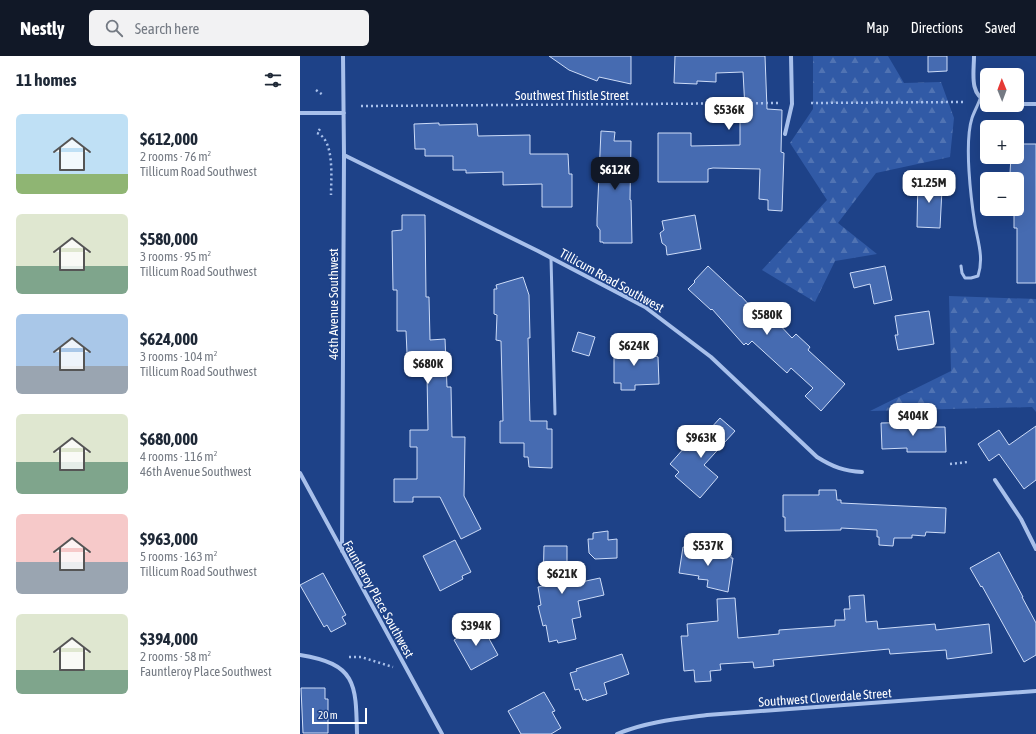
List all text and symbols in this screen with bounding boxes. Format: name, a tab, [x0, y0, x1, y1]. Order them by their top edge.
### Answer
search box	[89, 10, 369, 46]
text: Nestly	[20, 17, 65, 39]
icon: search	[103, 17, 125, 39]
text: Search here	[135, 20, 199, 37]
text: Map	[866, 20, 889, 36]
text: Directions	[911, 20, 963, 36]
text: Saved	[985, 20, 1016, 36]
north arrow	[980, 68, 1024, 112]
map controls	[980, 68, 1024, 216]
icon: filters	[262, 69, 284, 91]
text: 11 homes	[16, 70, 77, 90]
street label: Southwest Thistle Street	[515, 88, 629, 103]
pin: $536K	[701, 97, 757, 131]
text: $536K	[714, 102, 744, 117]
button: +	[980, 120, 1024, 164]
text: $612,000	[140, 129, 198, 149]
icon: home	[48, 130, 96, 178]
text: 2 rooms · 76 m²	[140, 149, 211, 164]
pin: $612K	[587, 157, 643, 191]
text: $612K	[600, 162, 630, 177]
text: Tillicum Road Southwest	[140, 164, 257, 179]
pin: $1.25M	[896, 170, 962, 204]
button: −	[980, 172, 1024, 216]
text: $1.25M	[912, 175, 946, 190]
text: $580,000	[140, 229, 198, 249]
icon: home	[48, 230, 96, 278]
street label: Tillicum Road Southwest	[557, 246, 667, 315]
street label: 46th Avenue Southwest	[326, 248, 341, 360]
text: 3 rooms · 95 m²	[140, 249, 211, 264]
text: Tillicum Road Southwest	[140, 264, 257, 279]
pin: $580K	[739, 302, 795, 336]
text: $580K	[752, 307, 782, 322]
text: $624,000	[140, 329, 198, 349]
icon: home	[48, 330, 96, 378]
pin: $624K	[606, 333, 662, 367]
text: $624K	[619, 338, 649, 353]
text: 3 rooms · 104 m²	[140, 349, 217, 364]
pin: $680K	[400, 351, 456, 385]
text: $680K	[413, 356, 443, 371]
text: Tillicum Road Southwest	[140, 364, 257, 379]
pin: $404K	[885, 403, 941, 437]
text: $404K	[898, 408, 928, 423]
pin: $963K	[673, 425, 729, 459]
text: $680,000	[140, 429, 198, 449]
icon: home	[48, 430, 96, 478]
text: $963K	[686, 430, 716, 445]
text: 4 rooms · 116 m²	[140, 449, 217, 464]
text: 46th Avenue Southwest	[140, 464, 252, 479]
text: $963,000	[140, 529, 198, 549]
icon: home	[48, 530, 96, 578]
pin: $537K	[680, 533, 736, 567]
street label: Fauntleroy Place Southwest	[340, 538, 417, 661]
text: $537K	[693, 538, 723, 553]
text: 5 rooms · 163 m²	[140, 549, 217, 564]
pin: $621K	[534, 561, 590, 595]
text: Tillicum Road Southwest	[140, 564, 257, 579]
text: $621K	[547, 566, 577, 581]
pin: $394K	[448, 613, 504, 647]
text: $394K	[461, 618, 491, 633]
text: $394,000	[140, 629, 198, 649]
icon: home	[48, 630, 96, 678]
text: 2 rooms · 58 m²	[140, 649, 211, 664]
text: Fauntleroy Place Southwest	[140, 664, 272, 679]
street label: Southwest Cloverdale Street	[758, 685, 892, 710]
scale bar	[312, 706, 367, 725]
text: 20 m	[318, 709, 338, 721]

